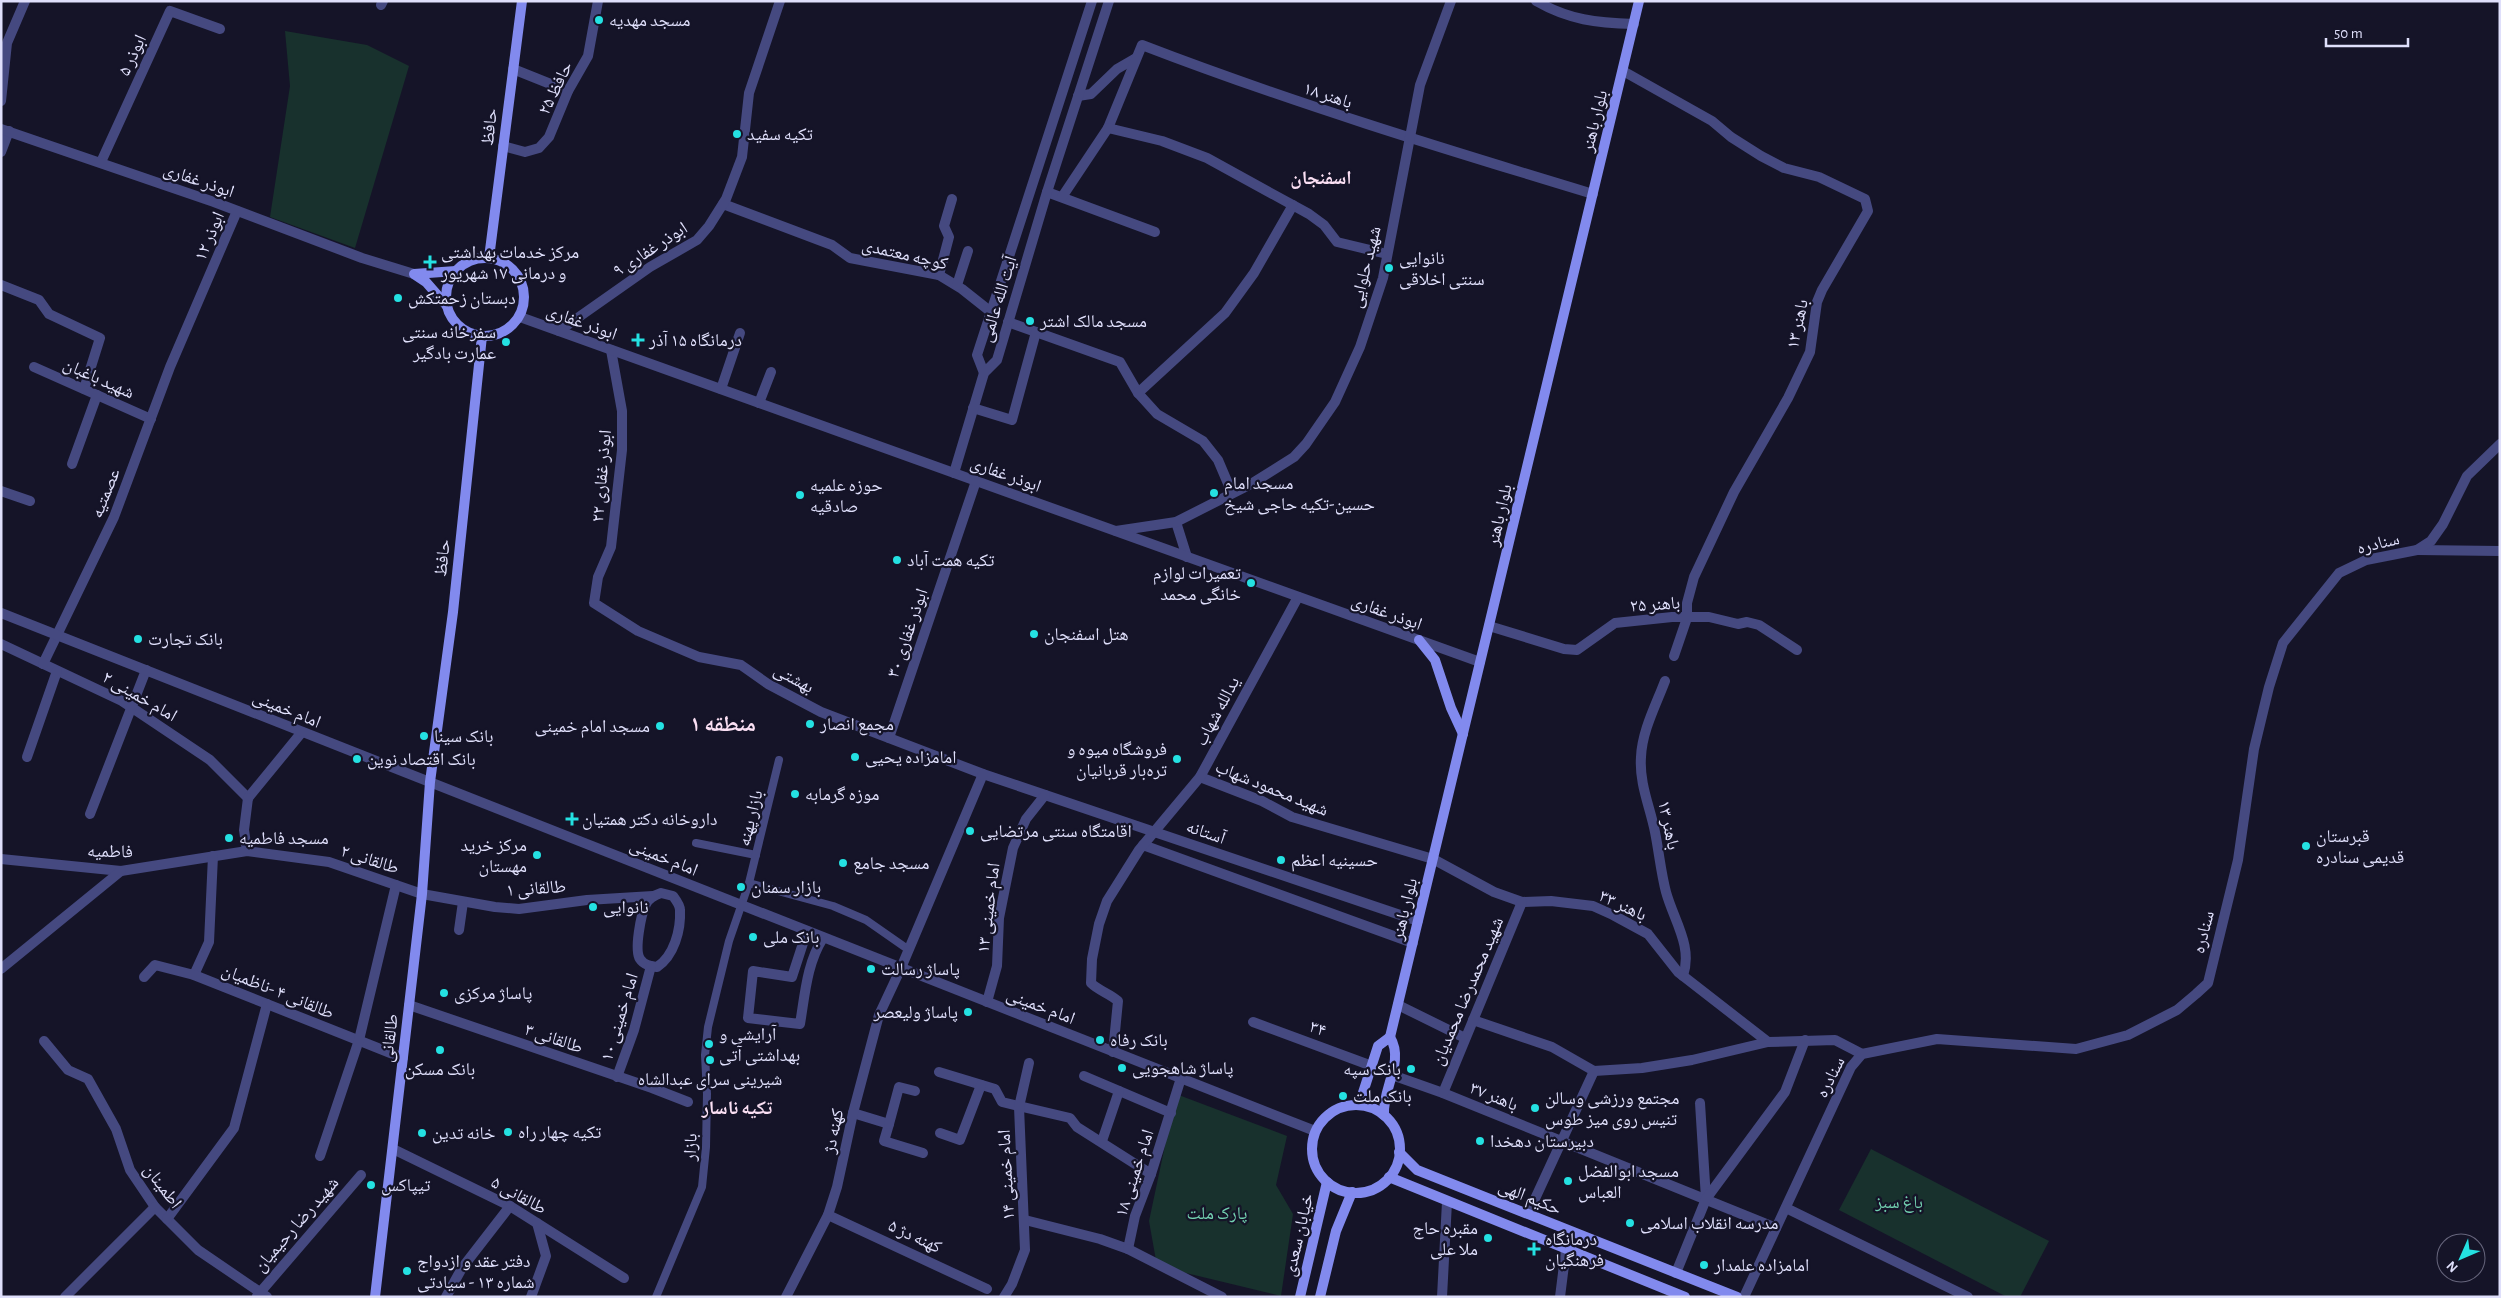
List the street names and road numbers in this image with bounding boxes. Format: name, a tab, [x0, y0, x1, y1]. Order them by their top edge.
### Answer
street label: ابوذر ۵	[116, 32, 151, 79]
street label: حافظ ۲۵	[535, 59, 576, 118]
street label: باهنر ۱۸	[1301, 80, 1354, 113]
street label: بلوار باهنر	[1578, 88, 1612, 155]
street label: حافظ	[479, 107, 501, 147]
street label: ابوذر غفاری	[161, 160, 236, 202]
street label: ابوذر ۱۲	[192, 209, 229, 264]
street label: ابوذر غفاری ۹	[610, 219, 692, 281]
street label: شهید حلوایی	[1347, 224, 1386, 310]
street label: کوچه معتمدی	[860, 236, 950, 275]
street label: آیت الله عالمی	[976, 253, 1022, 345]
street label: باهنر ۱۳	[1784, 298, 1813, 351]
street label: ابوذر غفاری	[544, 302, 619, 345]
street label: شهید باغبان	[60, 355, 137, 403]
street label: ابوذر غفاری ۲۲	[589, 429, 616, 523]
street label: ابوذر غفاری	[968, 454, 1043, 497]
street label: عصمتیه	[88, 466, 124, 521]
street label: بلوار باهنر	[1484, 482, 1516, 549]
street label: سنادره	[2355, 530, 2401, 558]
street label: حافظ	[432, 539, 454, 578]
street label: ابوذر غفاری ۳۰	[884, 586, 933, 680]
street label: ابوذر غفاری	[1349, 592, 1424, 635]
street label: باهنر ۲۵	[1629, 594, 1681, 616]
street label: بهشتی	[770, 661, 817, 698]
street label: امام خمینی ۲	[98, 668, 180, 727]
street label: یدالله شهاب	[1192, 674, 1244, 749]
street label: امام خمینی	[249, 688, 323, 734]
street label: شهید محمود شهاب	[1212, 758, 1331, 820]
street label: بازار پهنه	[735, 788, 768, 848]
street label: باهنر ۱۳	[1653, 799, 1682, 852]
street label: آستانه	[1184, 816, 1229, 848]
street label: امام خمینی	[626, 836, 700, 882]
street label: طالقانی ۲	[338, 842, 401, 879]
street label: فاطمیه	[87, 843, 133, 862]
street label: امام خمینی ۱۳	[975, 862, 1005, 955]
street label: بلوار باهنر	[1388, 876, 1422, 943]
street label: طالقانی ۱	[505, 878, 567, 901]
street label: باهنر ۳۳	[1596, 887, 1649, 925]
street label: سنادره	[2190, 909, 2218, 955]
street label: شهید محمدرضا محمدیان	[1429, 915, 1508, 1068]
street label: طالقانی ۴ -ناظمیان	[219, 961, 336, 1023]
street label: امام خمینی ۱۰	[598, 971, 644, 1064]
street label: امام خمینی	[1003, 986, 1077, 1030]
street label: طالقانی	[378, 1013, 403, 1064]
street label: ۳۴	[1307, 1018, 1328, 1040]
street label: طالقانی ۳	[522, 1021, 585, 1058]
street label: سنادره	[1813, 1054, 1849, 1101]
street label: باهنر ۳۷	[1467, 1079, 1520, 1115]
street label: کهنه دژ	[820, 1107, 848, 1156]
street label: امام خمینی ۱۸	[1112, 1127, 1159, 1220]
street label: امام خمینی ۱۴	[996, 1129, 1020, 1221]
street label: بازار	[681, 1133, 701, 1162]
street label: اطمینان	[139, 1161, 185, 1213]
street label: طالقانی ۵	[487, 1173, 549, 1219]
street label: شهید رضا رحیمیان	[251, 1174, 343, 1276]
street label: حکیم الهی	[1495, 1177, 1564, 1220]
street label: خیابان سعدی	[1281, 1192, 1318, 1279]
street label: کهنه دژ ۵	[885, 1217, 944, 1257]

